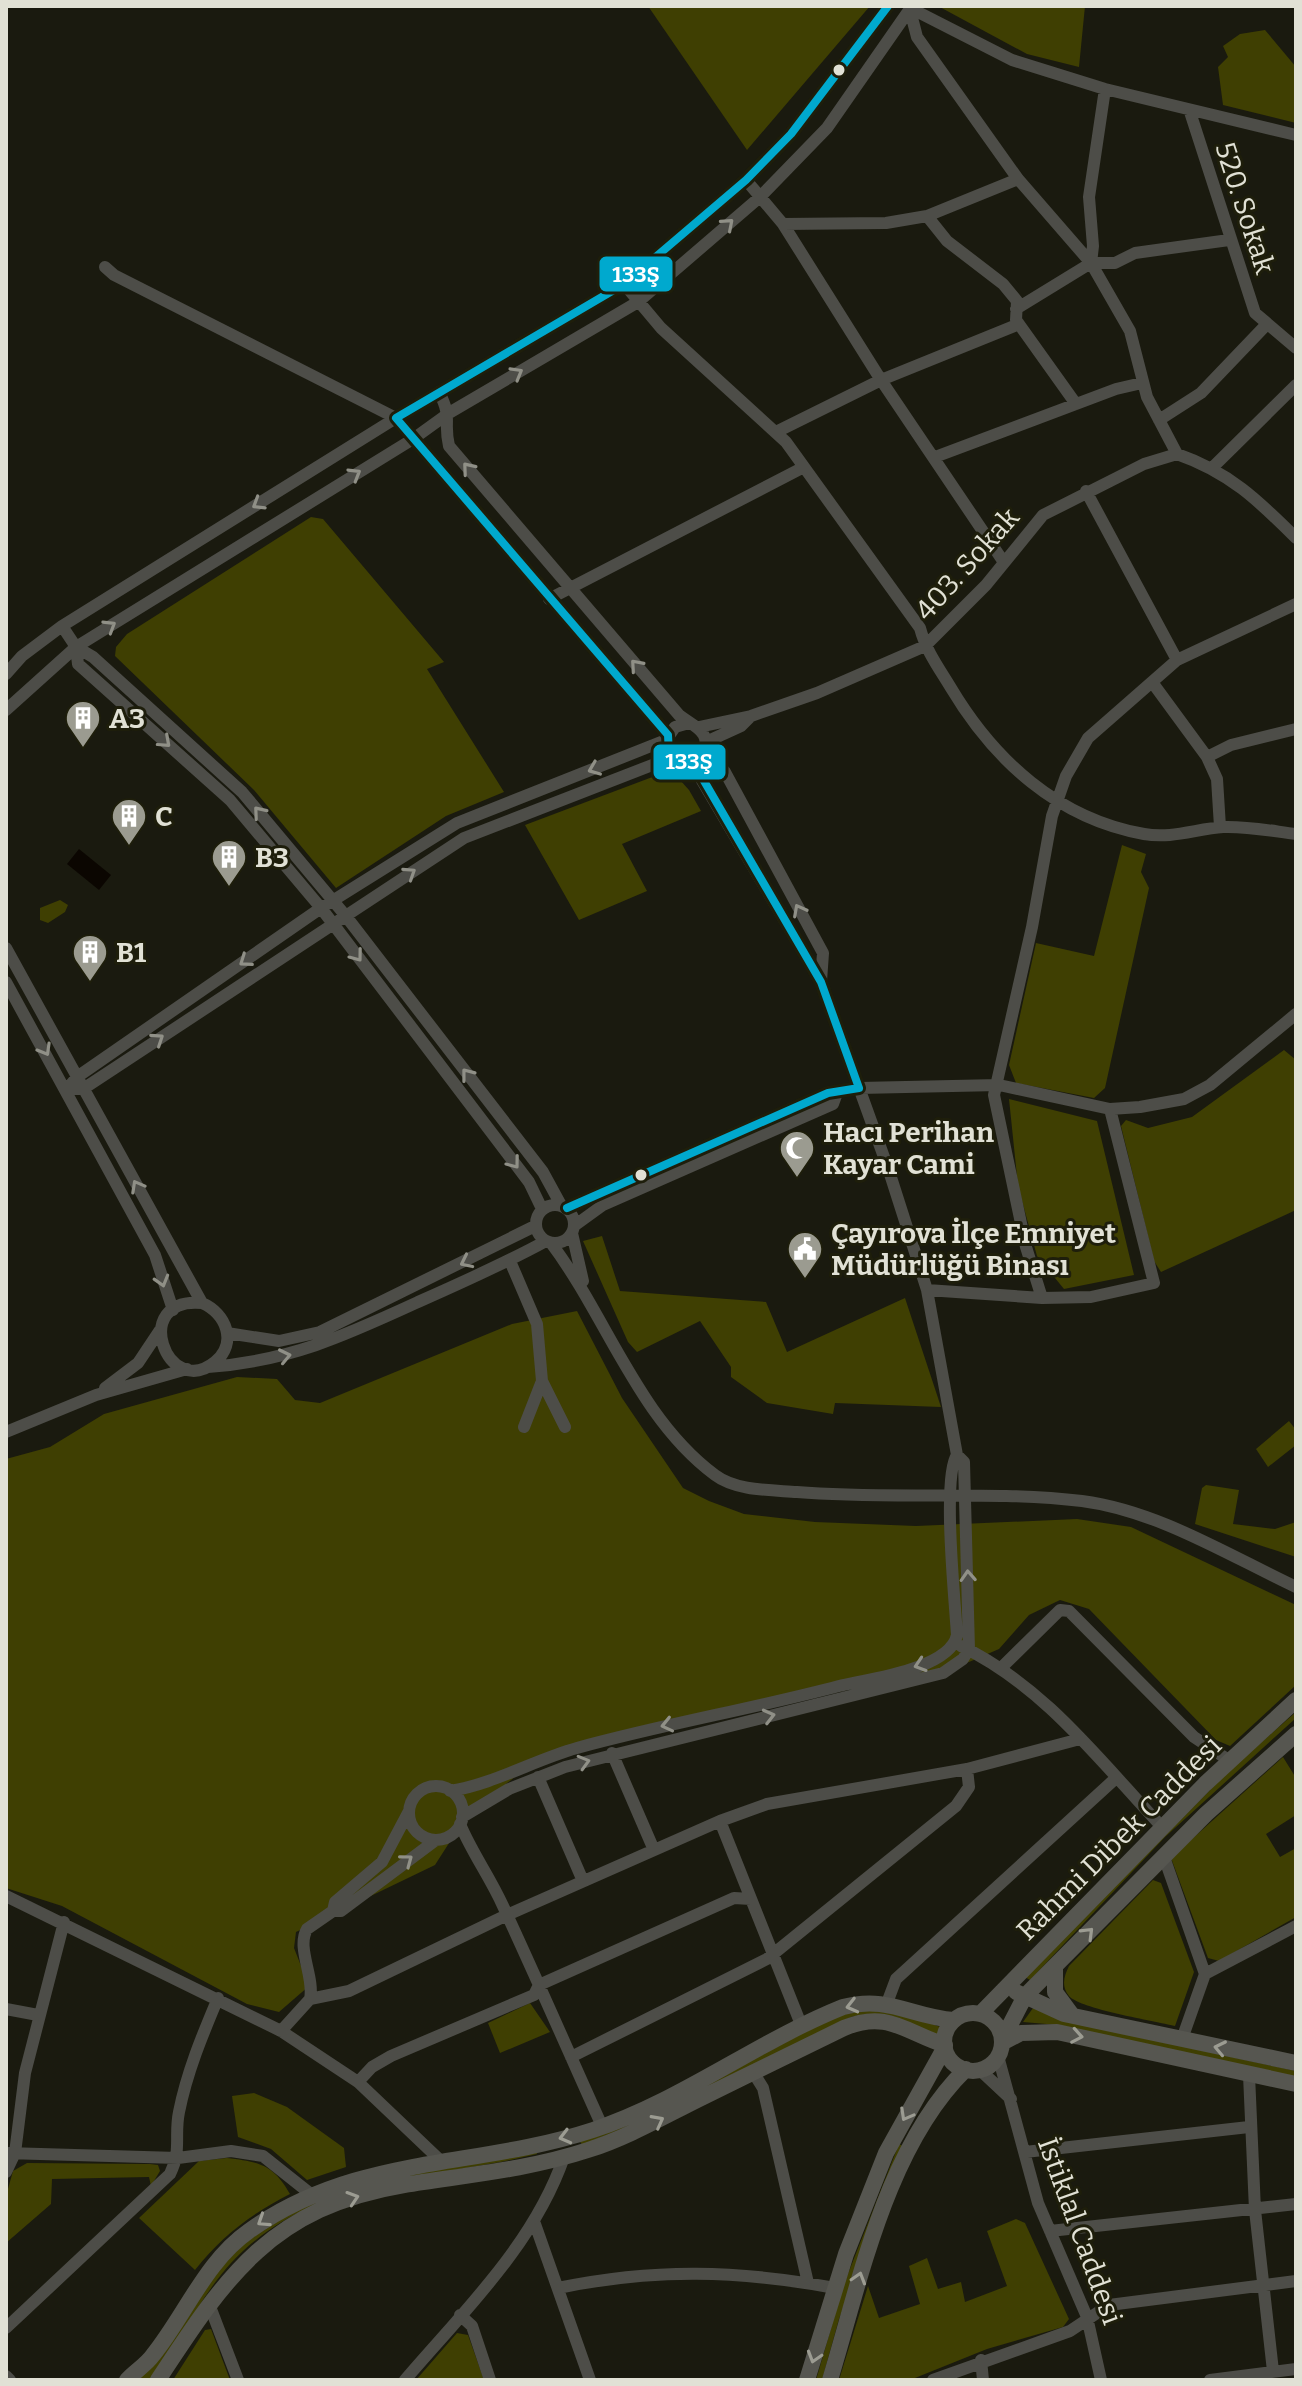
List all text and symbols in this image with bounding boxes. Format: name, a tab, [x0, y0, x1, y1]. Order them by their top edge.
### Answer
unlabelled marker	[831, 62, 847, 78]
street label: 520. Sokak	[1208, 138, 1282, 278]
one-way arrow	[719, 219, 734, 234]
line badge: 133Ş	[598, 255, 674, 293]
text: 133Ş	[612, 261, 660, 288]
one-way arrow	[508, 367, 523, 383]
one-way arrow	[463, 462, 478, 477]
one-way arrow	[346, 468, 360, 484]
one-way arrow	[252, 494, 267, 509]
street label: 403. Sokak	[908, 501, 1026, 627]
one-way arrow	[101, 621, 116, 636]
one-way arrow	[632, 660, 646, 675]
building icon: A3	[64, 699, 102, 749]
place label: A3	[109, 702, 145, 735]
one-way arrow	[156, 732, 171, 747]
line badge: 133Ş	[652, 743, 727, 781]
text: 133Ş	[665, 748, 713, 775]
one-way arrow	[588, 759, 602, 776]
building icon: C	[110, 797, 148, 847]
place label: C	[155, 800, 173, 833]
one-way arrow	[254, 807, 269, 821]
building icon: B3	[210, 838, 248, 888]
place label: B3	[255, 841, 289, 874]
one-way arrow	[401, 867, 416, 882]
one-way arrow	[793, 904, 809, 918]
building icon: B1	[71, 933, 109, 983]
place label: B1	[116, 936, 146, 969]
one-way arrow	[348, 947, 362, 962]
one-way arrow	[239, 951, 253, 966]
one-way arrow	[149, 1034, 164, 1049]
one-way arrow	[35, 1041, 51, 1055]
one-way arrow	[463, 1068, 477, 1083]
place label: Hacı Perihan Kayar Cami	[823, 1116, 994, 1181]
mosque icon: Hacı Perihan Kayar Cami	[778, 1129, 816, 1179]
one-way arrow	[505, 1154, 519, 1169]
unlabelled marker	[633, 1167, 649, 1183]
one-way arrow	[131, 1180, 146, 1194]
place label: Çayırova İlçe Emniyet Müdürlüğü Binası	[831, 1217, 1116, 1282]
public building icon: Çayırova İlçe Emniyet Müdürlüğü Binası	[786, 1230, 824, 1280]
one-way arrow	[460, 1252, 474, 1268]
one-way arrow	[153, 1273, 169, 1287]
one-way arrow	[277, 1348, 291, 1365]
one-way arrow	[960, 1569, 977, 1582]
one-way arrow	[914, 1655, 928, 1671]
one-way arrow	[762, 1708, 776, 1725]
one-way arrow	[661, 1716, 675, 1733]
street label: Rahmi Dibek Caddesi	[1010, 1729, 1228, 1947]
one-way arrow	[576, 1754, 590, 1771]
one-way arrow	[398, 1855, 413, 1870]
one-way arrow	[1079, 1928, 1093, 1942]
one-way arrow	[845, 1997, 859, 2014]
one-way arrow	[1070, 2026, 1084, 2043]
one-way arrow	[1213, 2040, 1227, 2057]
one-way arrow	[900, 2106, 916, 2121]
one-way arrow	[649, 2115, 664, 2130]
one-way arrow	[559, 2128, 573, 2145]
street label: İstiklal Caddesi	[1031, 2133, 1129, 2329]
one-way arrow	[346, 2191, 359, 2207]
one-way arrow	[258, 2212, 272, 2227]
one-way arrow	[850, 2272, 866, 2285]
one-way arrow	[807, 2350, 823, 2364]

